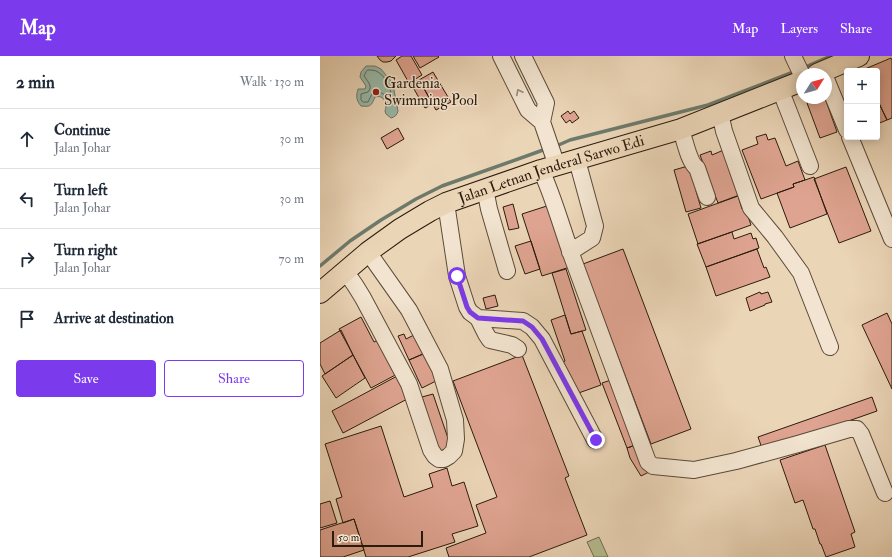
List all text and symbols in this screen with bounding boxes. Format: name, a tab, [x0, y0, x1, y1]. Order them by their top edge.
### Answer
text: Map	[20, 16, 56, 40]
text: Map	[732, 20, 758, 37]
text: Layers	[780, 20, 818, 37]
text: Share	[840, 20, 872, 37]
north arrow	[796, 68, 832, 104]
map controls	[844, 68, 880, 140]
button: +	[844, 68, 880, 104]
text: 2 min	[16, 72, 55, 93]
text: Walk · 130 m	[240, 74, 304, 90]
place label: Gardenia Swimming Pool	[384, 74, 478, 110]
marker: Gardenia Swimming Pool	[371, 87, 381, 97]
one-way arrow	[516, 89, 524, 96]
button: −	[844, 104, 880, 140]
text: Continue	[54, 121, 110, 140]
icon: ahead	[16, 128, 38, 150]
text: 30 m	[280, 131, 304, 147]
street label: Jalan Letnan Jenderal Sarwo Edi	[455, 131, 646, 209]
text: Jalan Johar	[54, 140, 111, 156]
text: Turn left	[54, 181, 108, 200]
icon: left	[16, 188, 38, 210]
text: 30 m	[280, 191, 304, 207]
text: Jalan Johar	[54, 200, 111, 216]
text: Turn right	[54, 241, 117, 260]
icon: right	[16, 248, 38, 270]
text: 70 m	[279, 251, 304, 267]
text: Jalan Johar	[54, 260, 111, 276]
route start	[448, 267, 466, 285]
icon: arrive	[16, 308, 38, 330]
text: Arrive at destination	[54, 309, 174, 328]
button: Save	[16, 360, 156, 397]
button: Share	[164, 360, 304, 397]
route end	[587, 431, 605, 449]
scale bar	[332, 529, 423, 548]
text: 50 m	[338, 531, 359, 544]

